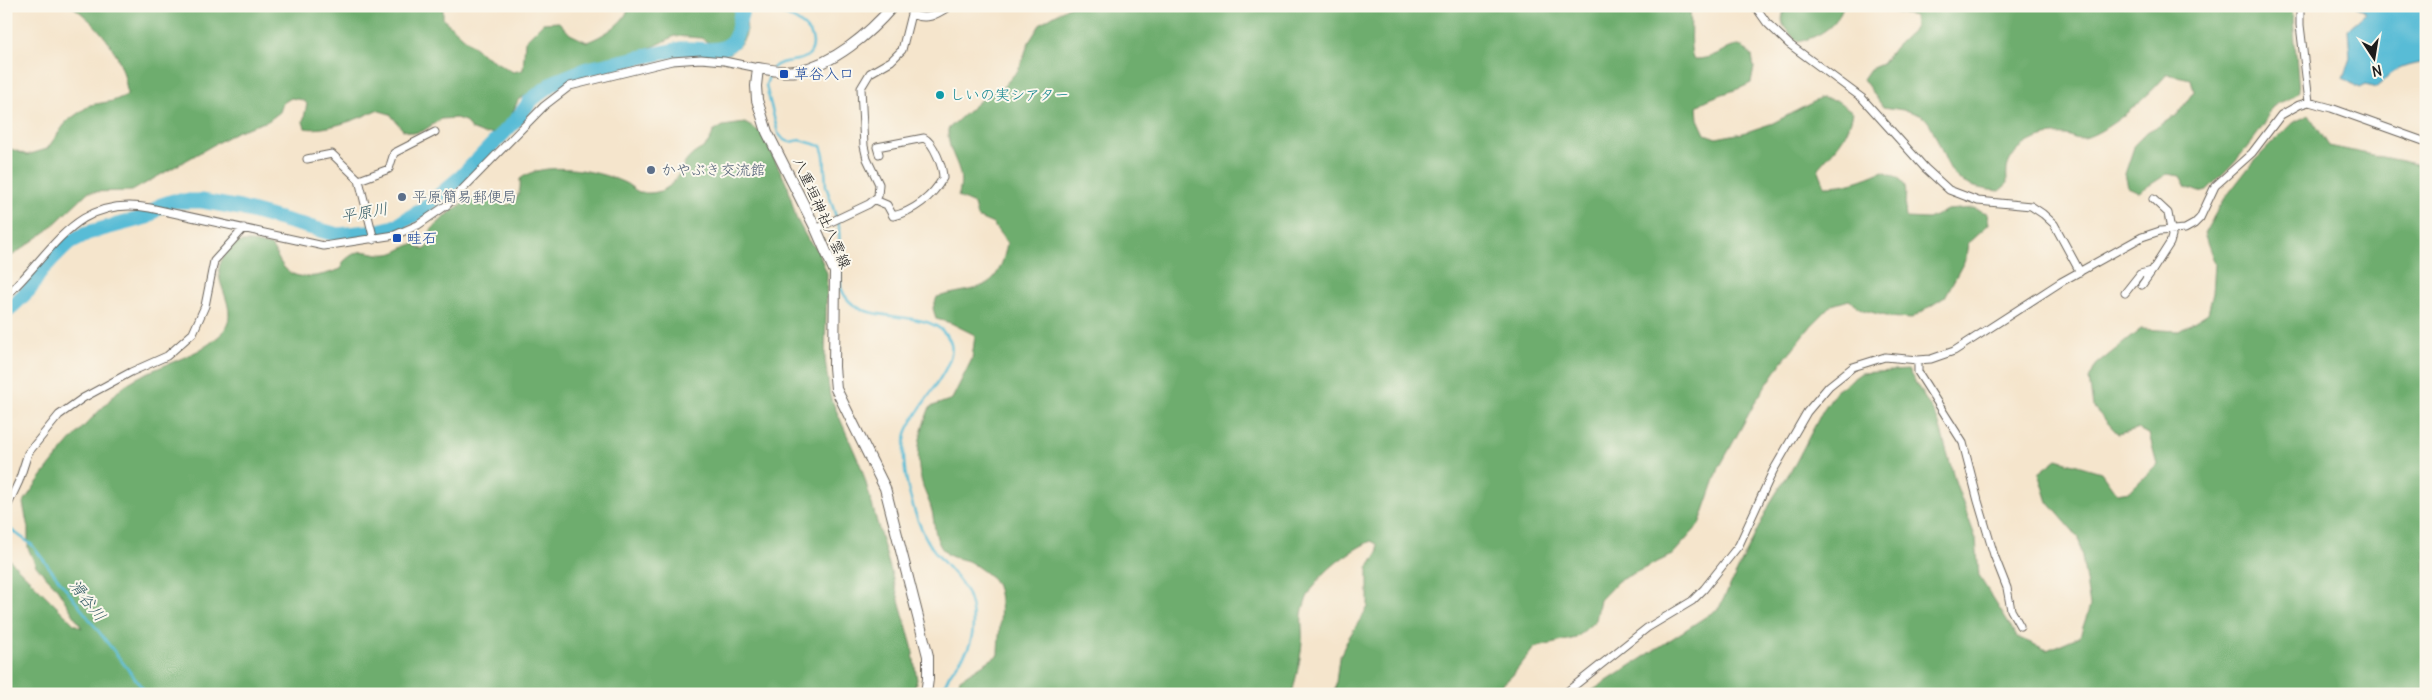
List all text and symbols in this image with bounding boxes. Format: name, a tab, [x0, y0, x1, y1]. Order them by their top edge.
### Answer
north arrow	[2350, 32, 2400, 82]
text: N	[2370, 61, 2383, 81]
place label: 草谷入口	[794, 64, 854, 83]
marker: 草谷入口	[778, 68, 790, 80]
place label: しいの実シアター	[950, 85, 1069, 104]
marker: しいの実シアター	[934, 89, 946, 101]
street label: 八重垣神社八雲線	[789, 154, 856, 271]
place label: かやぶき交流館	[661, 160, 765, 179]
marker: かやぶき交流館	[645, 164, 657, 176]
place label: 平原簡易郵便局	[412, 187, 517, 206]
marker: 平原簡易郵便局	[396, 191, 408, 203]
water label: 平原川	[339, 198, 389, 226]
place label: 畦石	[407, 228, 437, 247]
marker: 畦石	[391, 232, 403, 244]
water label: 滑谷川	[65, 575, 111, 625]

